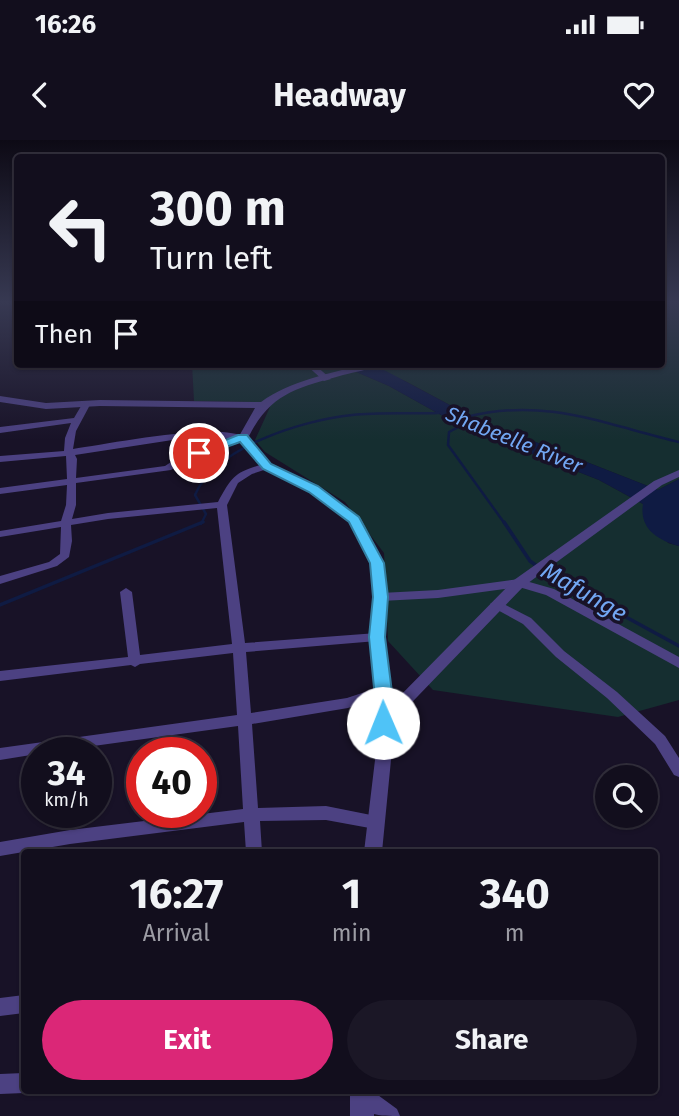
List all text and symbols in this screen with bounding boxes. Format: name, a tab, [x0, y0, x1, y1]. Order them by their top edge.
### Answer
text: 16:26	[35, 9, 96, 40]
icon: back	[21, 76, 59, 114]
text: Headway	[273, 76, 406, 114]
icon: heart	[620, 76, 658, 114]
text: 300 m	[150, 179, 286, 238]
icon: left	[35, 182, 126, 273]
text: Turn left	[150, 239, 272, 277]
icon: arrive	[107, 315, 145, 353]
text: Then	[35, 319, 93, 350]
water label: Shabeelle River	[441, 400, 587, 480]
pin	[169, 423, 229, 483]
icon: arrive	[180, 434, 218, 472]
water label: Mafunge	[536, 556, 632, 628]
position arrow	[346, 686, 420, 760]
speed limit sign: 40	[126, 737, 217, 828]
text: 34	[48, 752, 85, 794]
map controls	[595, 765, 658, 828]
button: search	[595, 765, 658, 828]
text: km/h	[44, 789, 89, 811]
text: 16:27	[129, 869, 223, 919]
text: 1	[342, 869, 361, 919]
text: 340	[480, 869, 550, 919]
text: Arrival	[143, 919, 210, 947]
text: min	[332, 919, 371, 947]
text: m	[505, 919, 525, 947]
button: Exit	[42, 1000, 333, 1080]
button: Share	[347, 1000, 637, 1080]

